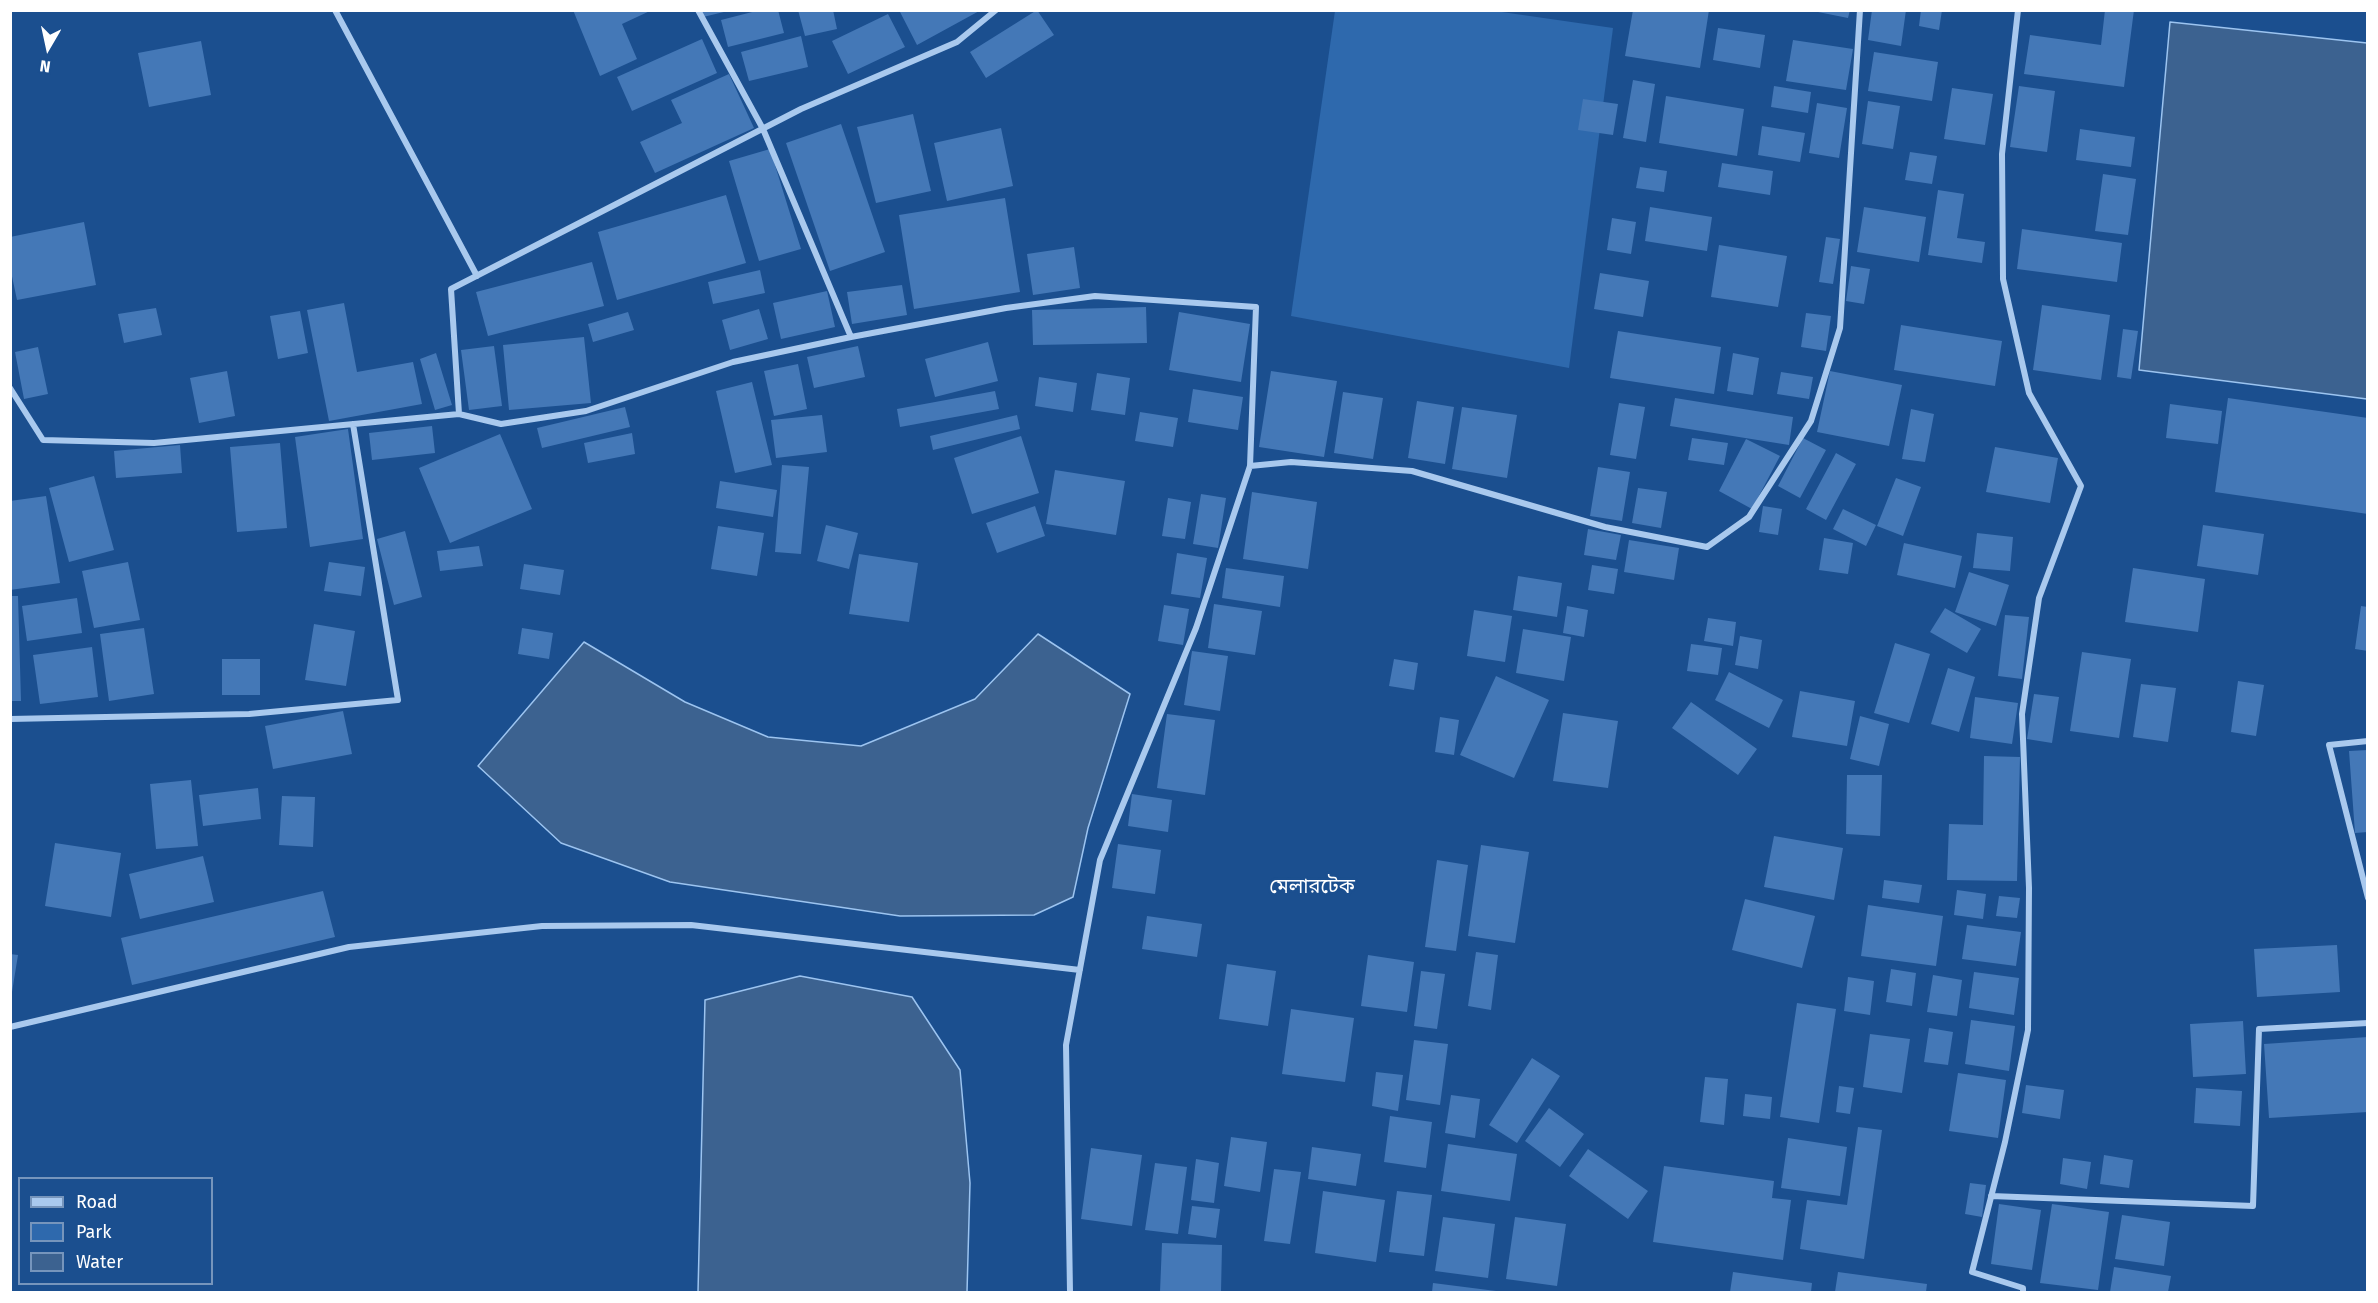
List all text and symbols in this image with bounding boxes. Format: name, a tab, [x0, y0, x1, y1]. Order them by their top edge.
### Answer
north arrow	[18, 18, 78, 78]
text: N	[38, 56, 52, 76]
district label: মেলারটেক	[1269, 875, 1355, 899]
legend	[18, 1177, 213, 1285]
text: Road	[76, 1191, 118, 1213]
text: Park	[76, 1221, 111, 1243]
text: Water	[76, 1251, 123, 1273]

